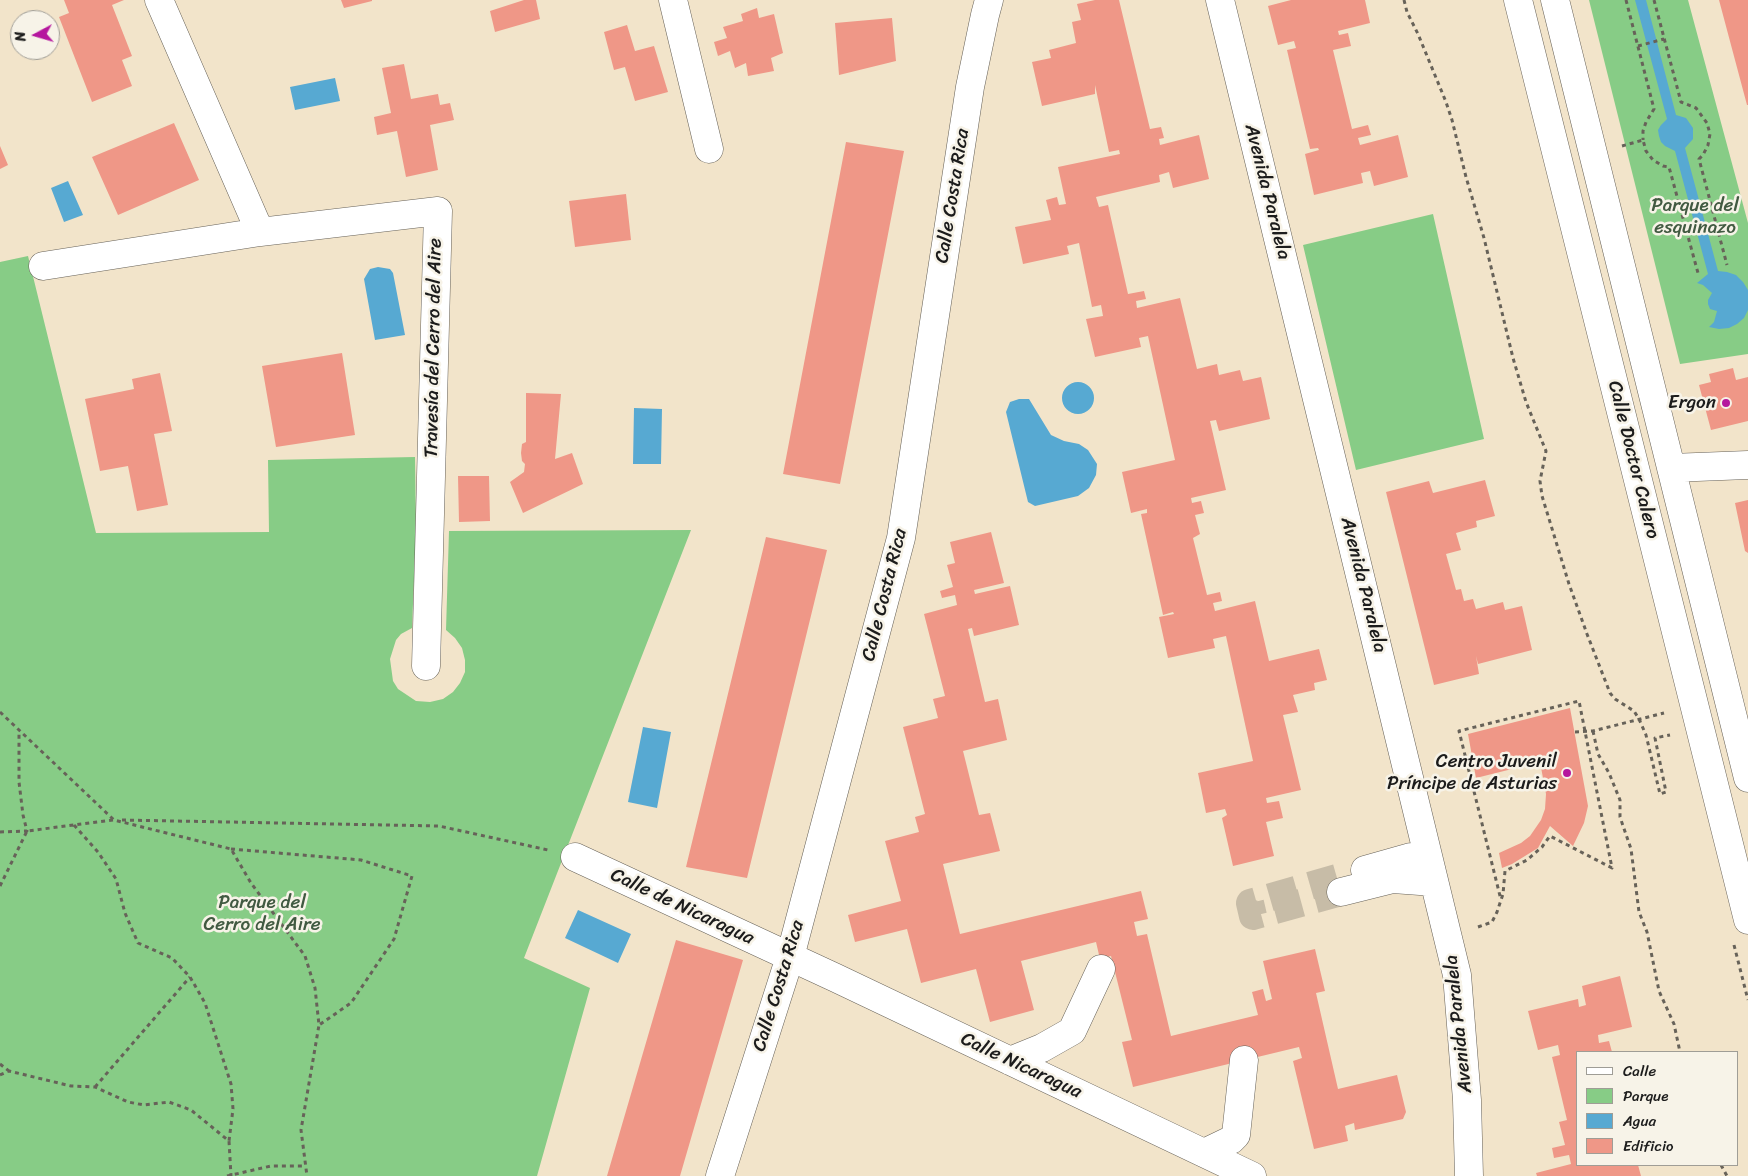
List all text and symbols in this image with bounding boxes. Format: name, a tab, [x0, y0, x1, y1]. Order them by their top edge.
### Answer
north arrow	[10, 10, 60, 60]
text: N	[8, 30, 34, 43]
street label: Avenida Paralela	[1239, 122, 1295, 262]
street label: Calle Costa Rica	[931, 127, 975, 265]
park label: Parque del esquinazo	[1651, 195, 1739, 239]
street label: Travesía del Cerro del Aire	[421, 238, 447, 458]
street label: Calle Doctor Calero	[1602, 379, 1664, 541]
place label: Ergon	[1668, 392, 1716, 414]
marker: Ergon	[1720, 397, 1732, 409]
street label: Avenida Paralela	[1335, 515, 1391, 655]
street label: Calle Costa Rica	[858, 526, 912, 664]
place label: Centro Juvenil Príncipe de Asturias	[1387, 751, 1557, 795]
marker: Centro Juvenil Príncipe de Asturias	[1561, 767, 1573, 779]
street label: Calle de Nicaragua	[607, 864, 757, 950]
park label: Parque del Cerro del Aire	[203, 892, 321, 936]
street label: Calle Costa Rica	[748, 918, 810, 1054]
street label: Avenida Paralela	[1440, 954, 1478, 1094]
street label: Calle Nicaragua	[957, 1028, 1085, 1104]
legend	[1576, 1051, 1738, 1166]
text: Calle	[1623, 1058, 1656, 1084]
text: Parque	[1623, 1083, 1668, 1109]
text: Agua	[1623, 1108, 1656, 1134]
text: Edificio	[1623, 1133, 1674, 1159]

